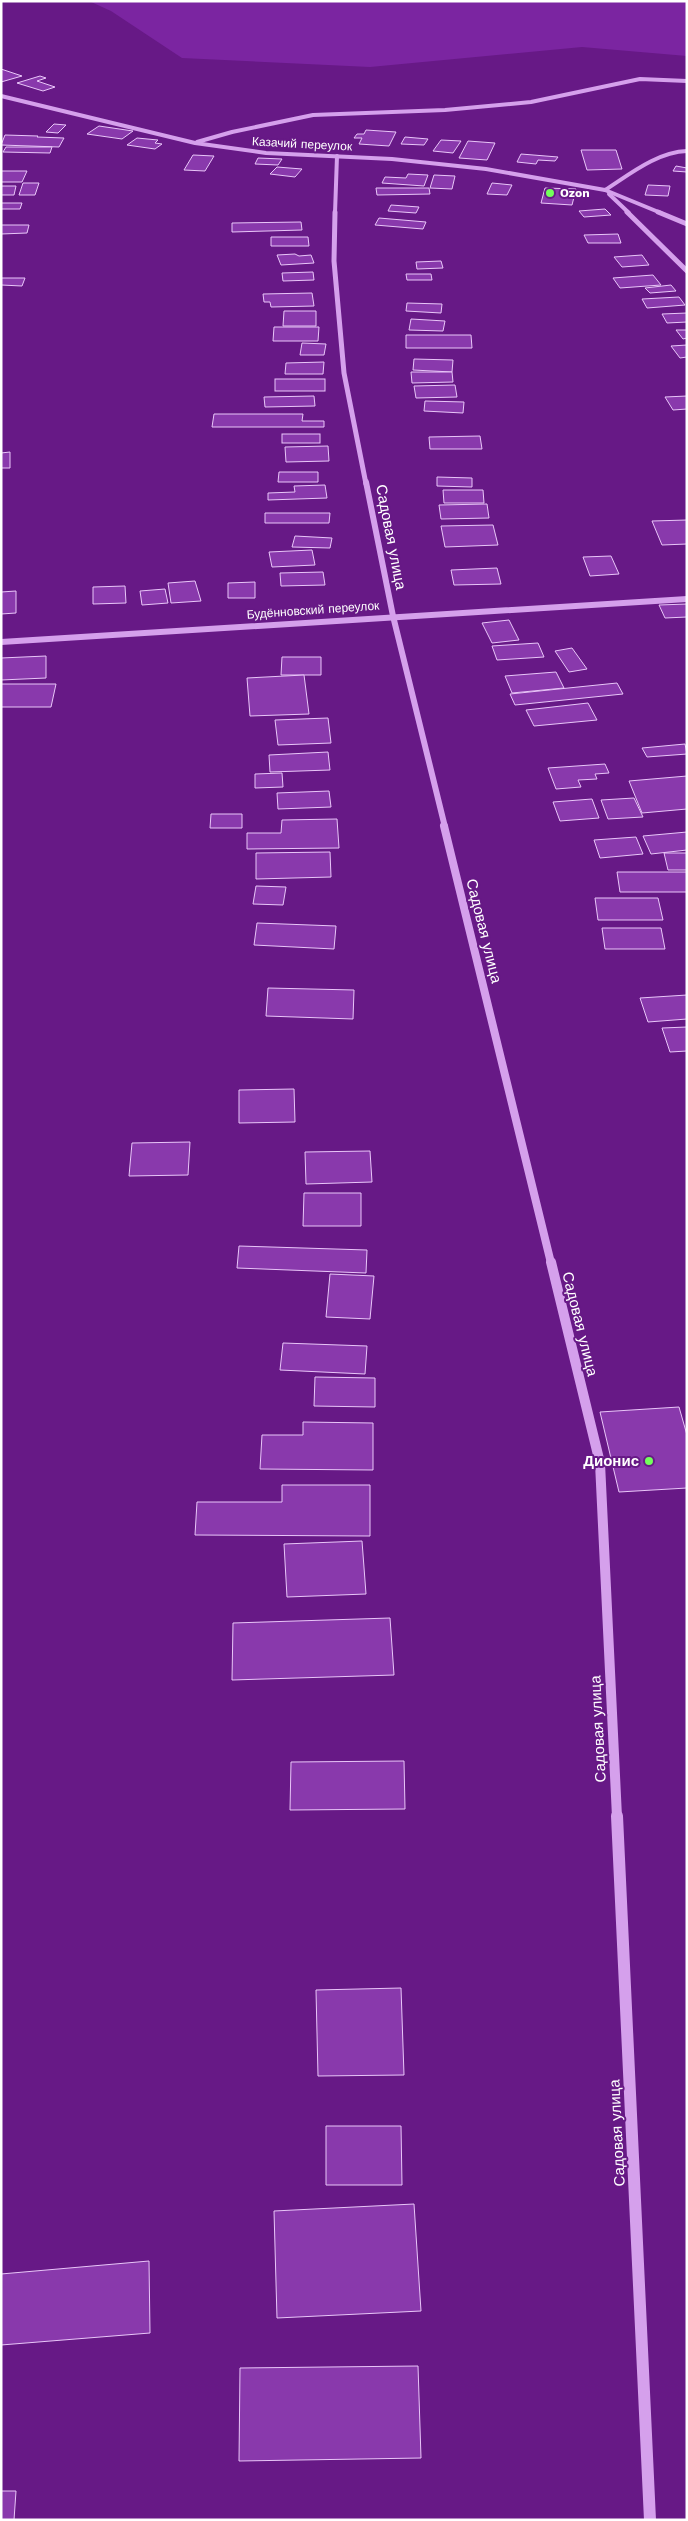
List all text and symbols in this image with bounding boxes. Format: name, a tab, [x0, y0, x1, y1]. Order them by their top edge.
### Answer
street label: Казачий переулок	[252, 134, 353, 154]
place label: Ozon	[560, 186, 590, 200]
marker: Ozon	[544, 187, 556, 199]
street label: Садовая улица	[372, 483, 410, 592]
street label: Будённовский переулок	[246, 598, 381, 622]
street label: Садовая улица	[462, 877, 506, 986]
street label: Садовая улица	[558, 1270, 602, 1379]
place label: Дионис	[583, 1452, 639, 1470]
marker: Дионис	[643, 1455, 655, 1467]
street label: Садовая улица	[586, 1674, 610, 1783]
street label: Садовая улица	[605, 2078, 629, 2187]

